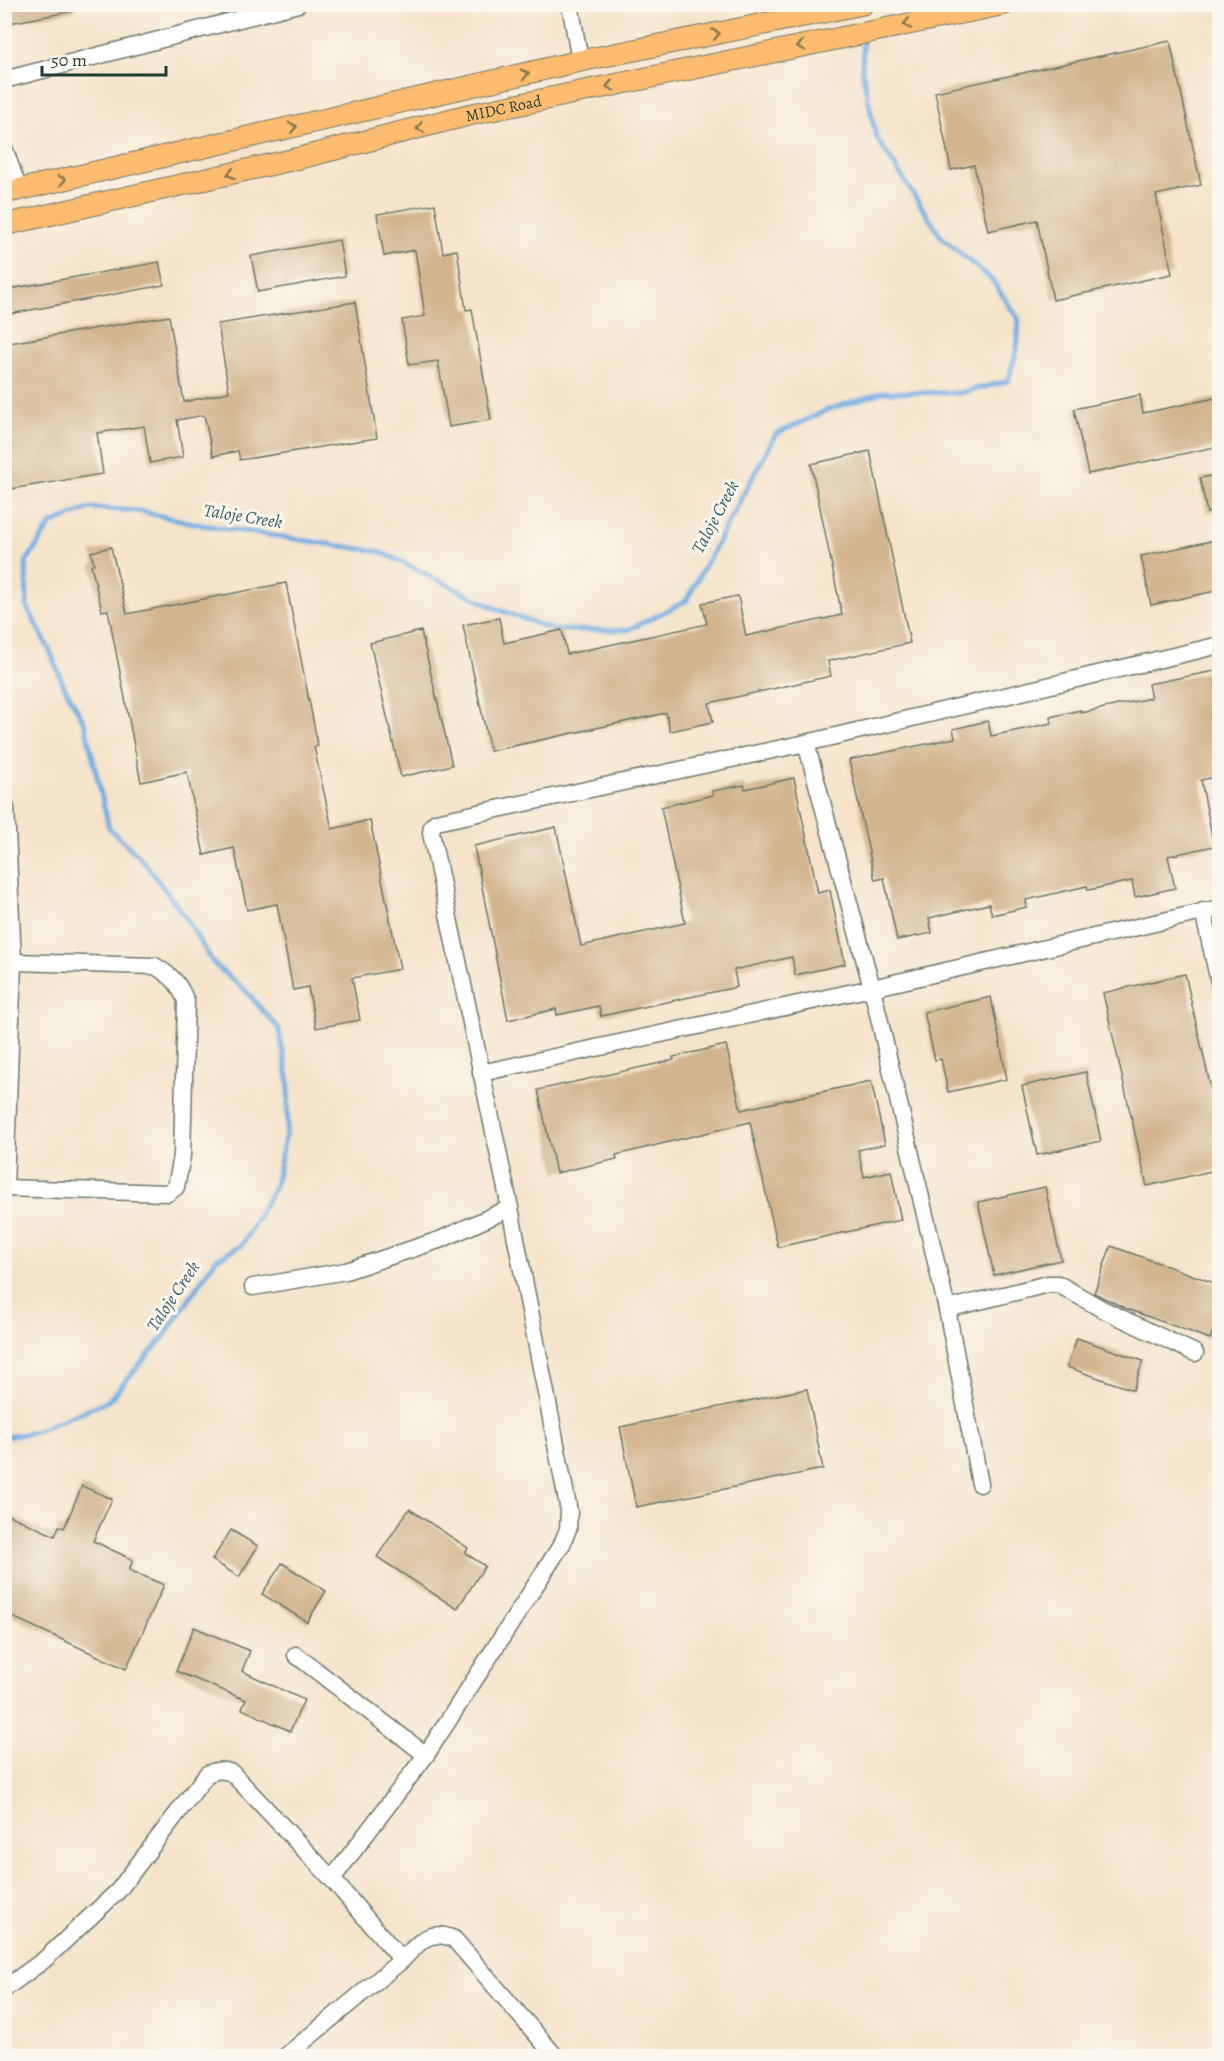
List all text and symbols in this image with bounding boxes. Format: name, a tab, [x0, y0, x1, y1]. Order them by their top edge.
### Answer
one-way arrow	[902, 17, 912, 30]
one-way arrow	[710, 28, 720, 41]
one-way arrow	[797, 38, 807, 51]
scale bar	[42, 39, 166, 77]
text: 50 m	[51, 48, 87, 72]
one-way arrow	[520, 68, 530, 81]
one-way arrow	[606, 78, 616, 91]
street label: MIDC Road	[464, 90, 544, 127]
one-way arrow	[415, 120, 425, 133]
one-way arrow	[287, 121, 297, 134]
one-way arrow	[226, 166, 236, 179]
one-way arrow	[56, 174, 66, 187]
water label: Taloje Creek	[686, 476, 744, 558]
water label: Taloje Creek	[202, 498, 284, 534]
water label: Taloje Creek	[141, 1256, 205, 1336]

